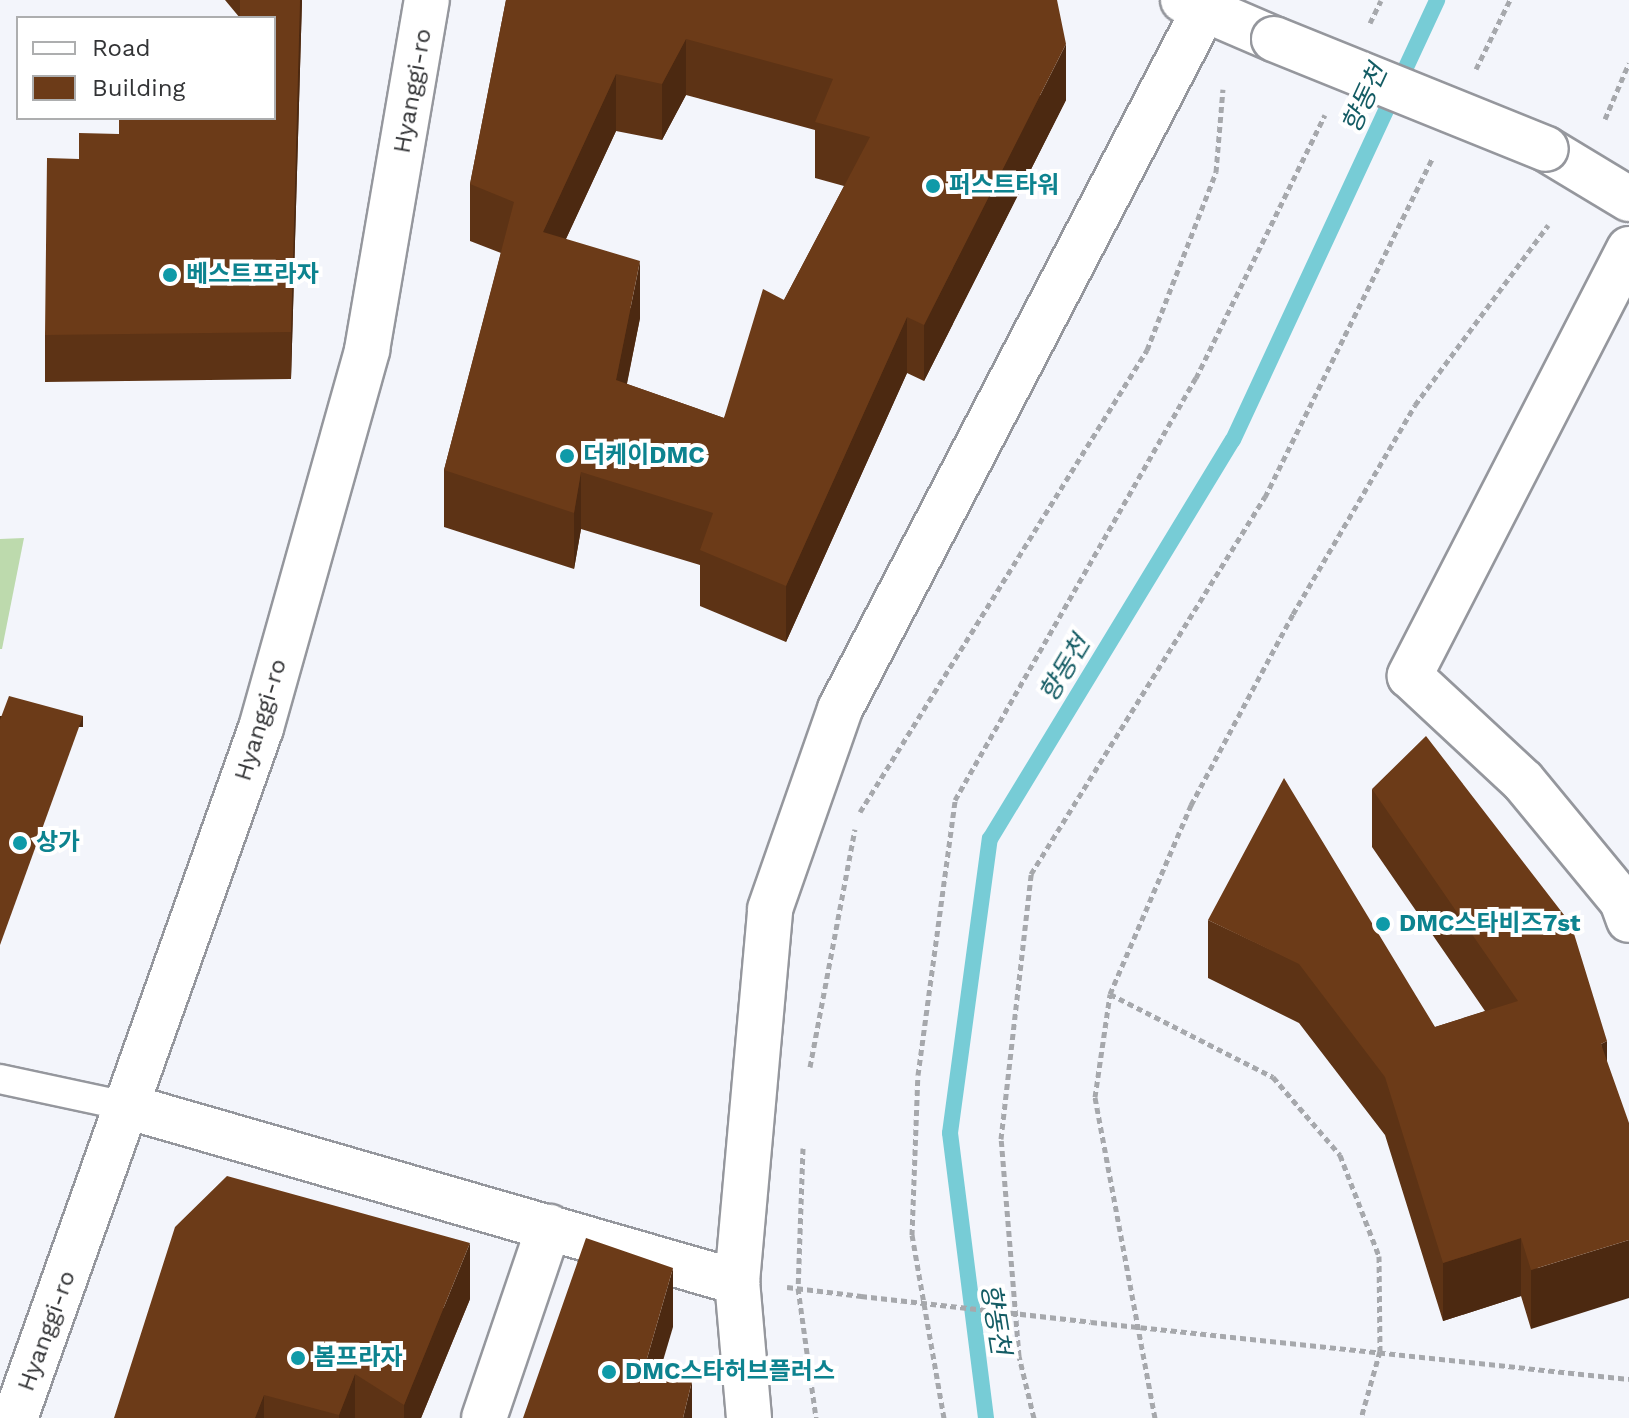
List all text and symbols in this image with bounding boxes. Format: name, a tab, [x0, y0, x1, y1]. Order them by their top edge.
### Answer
legend	[16, 16, 276, 120]
street label: Hyanggi-ro	[388, 26, 438, 156]
text: Road	[92, 34, 151, 62]
water label: 향동천	[1336, 60, 1394, 138]
text: Building	[92, 74, 185, 102]
place label: 퍼스트타워	[949, 172, 1059, 200]
marker: 퍼스트타워	[924, 177, 942, 195]
place label: 베스트프라자	[186, 261, 318, 289]
marker: 베스트프라자	[161, 266, 179, 284]
place label: 더케이DMC	[583, 442, 705, 470]
marker: 더케이DMC	[558, 447, 576, 465]
water label: 향동천	[1033, 630, 1097, 708]
street label: Hyanggi-ro	[229, 655, 293, 785]
place label: 상가	[36, 829, 80, 857]
marker: 상가	[11, 834, 29, 852]
place label: DMC스타비즈7st	[1399, 910, 1581, 938]
marker: DMC스타비즈7st	[1374, 915, 1392, 933]
street label: Hyanggi-ro	[12, 1267, 82, 1395]
water label: 향동천	[974, 1281, 1016, 1357]
place label: 봄프라자	[314, 1344, 402, 1372]
marker: 봄프라자	[289, 1349, 307, 1367]
place label: DMC스타허브플러스	[625, 1358, 835, 1386]
marker: DMC스타허브플러스	[600, 1363, 618, 1381]

